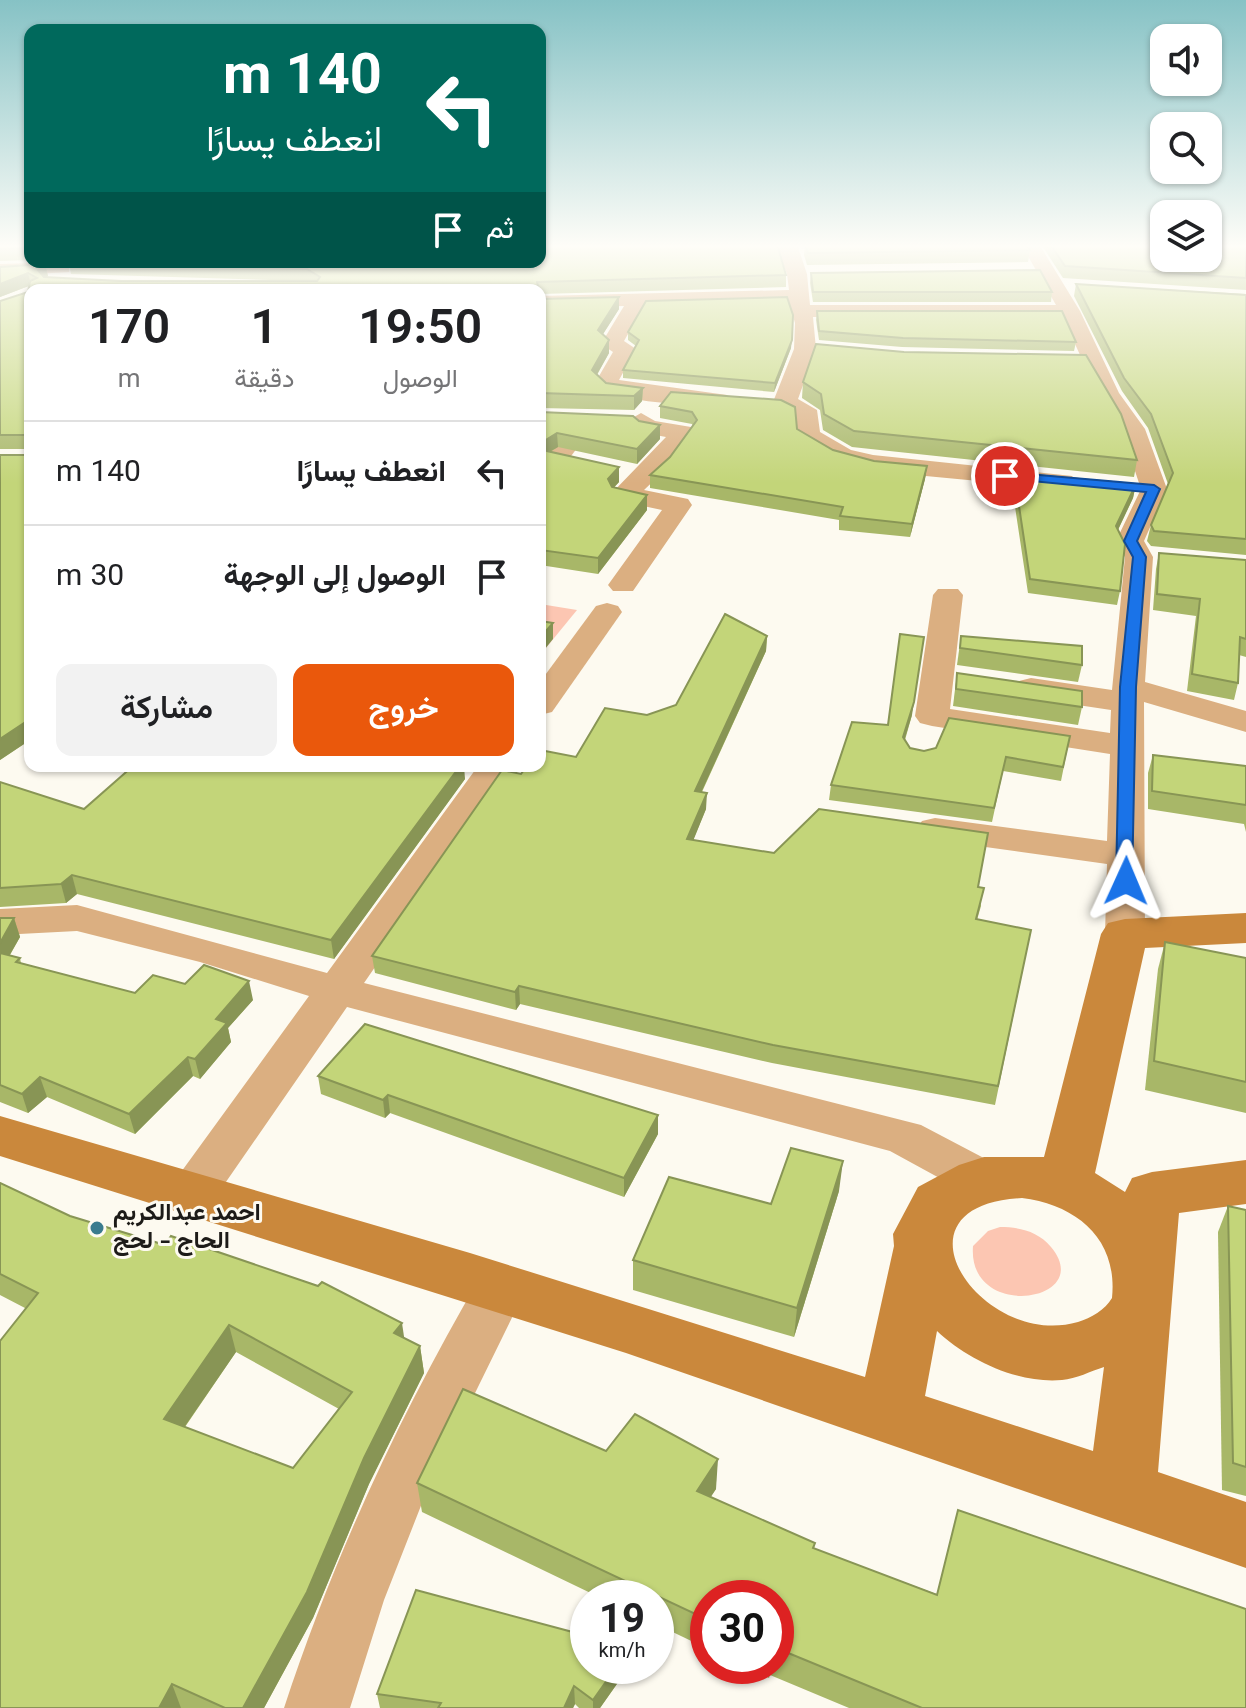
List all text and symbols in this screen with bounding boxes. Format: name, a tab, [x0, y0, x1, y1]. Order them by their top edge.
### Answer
map controls	[1150, 24, 1222, 272]
button: sound	[1150, 24, 1222, 96]
text: 140 m	[223, 36, 382, 123]
icon: left	[410, 56, 514, 160]
button: search	[1150, 112, 1222, 184]
text: انعطف يسارًا	[206, 114, 382, 170]
button: layers	[1150, 200, 1222, 272]
text: ثم	[486, 207, 514, 254]
icon: arrive	[426, 208, 470, 252]
text: 170	[88, 294, 170, 369]
text: 1	[251, 294, 278, 369]
text: 19:50	[358, 294, 482, 369]
text: m	[118, 360, 141, 401]
text: دقيقة	[234, 360, 294, 401]
text: الوصول	[383, 360, 458, 401]
pin	[971, 442, 1039, 510]
text: 140 m	[56, 450, 141, 497]
text: انعطف يسارًا	[296, 450, 446, 497]
icon: left	[470, 451, 514, 495]
icon: arrive	[983, 454, 1027, 498]
text: 30 m	[56, 554, 124, 601]
text: الوصول إلى الوجهة	[223, 554, 446, 601]
icon: arrive	[470, 555, 514, 599]
button: مشاركة	[56, 664, 277, 756]
button: خروج	[293, 664, 514, 756]
position arrow	[1084, 839, 1168, 923]
place label: احمد عبدالكريم الحاج - لحج	[113, 1195, 261, 1261]
marker: احمد عبدالكريم الحاج - لحج	[88, 1219, 106, 1237]
speed limit sign: 30	[690, 1580, 794, 1684]
text: 19	[599, 1591, 645, 1653]
text: km/h	[599, 1636, 645, 1668]

